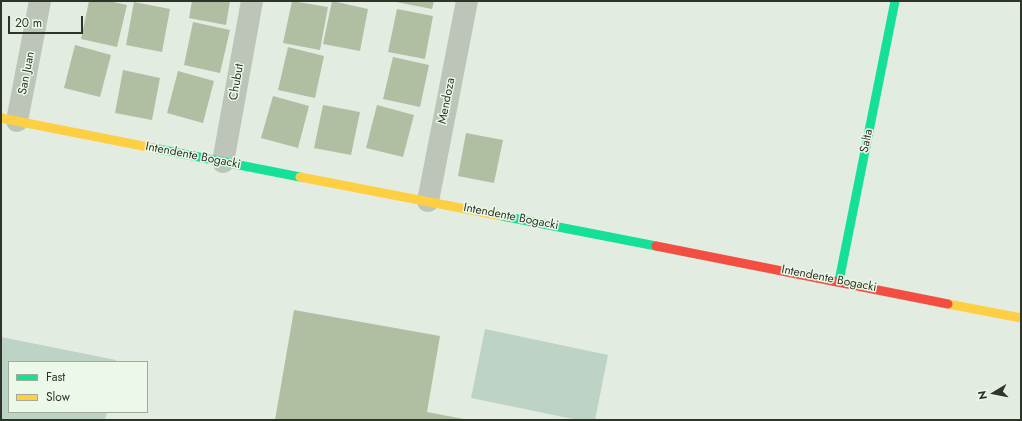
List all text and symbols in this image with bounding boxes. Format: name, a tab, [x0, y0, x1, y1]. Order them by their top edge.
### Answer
scale bar	[10, 8, 85, 34]
text: 20 m	[15, 14, 42, 32]
street label: San Juan	[16, 50, 38, 96]
street label: Chubut	[227, 63, 247, 101]
street label: Mendoza	[435, 77, 459, 125]
street label: Salta	[858, 128, 876, 154]
street label: Intendente Bogacki	[144, 140, 242, 172]
street label: Intendente Bogacki	[462, 201, 560, 233]
street label: Intendente Bogacki	[780, 263, 878, 295]
legend	[8, 361, 148, 413]
text: Fast	[46, 368, 65, 386]
north arrow	[974, 373, 1014, 413]
text: Slow	[46, 388, 70, 406]
text: N	[974, 389, 991, 401]

